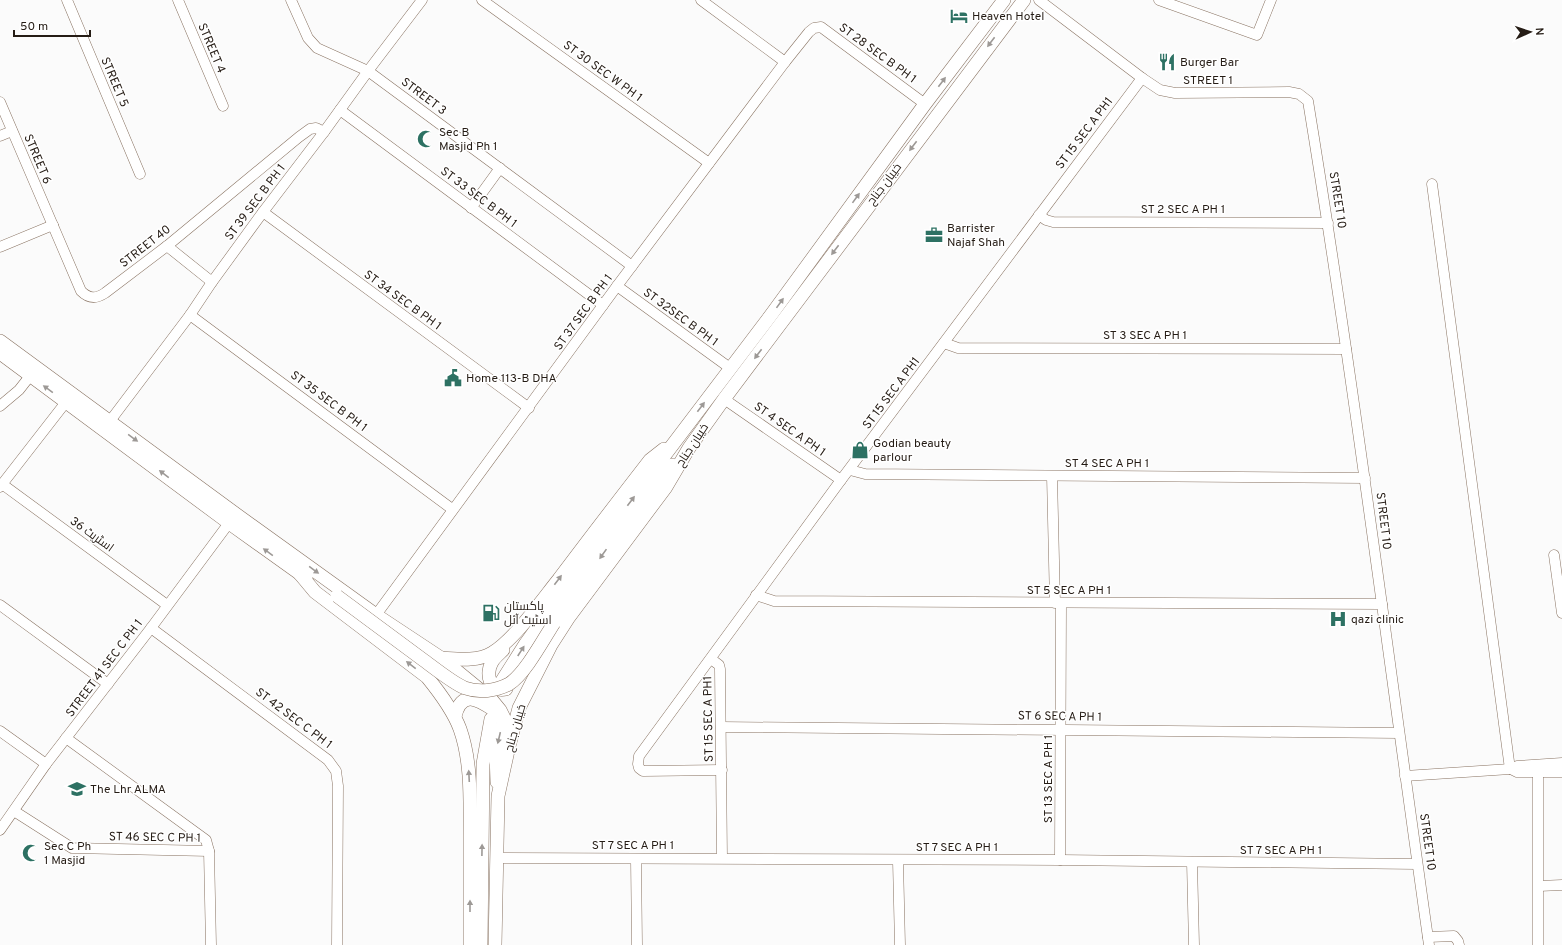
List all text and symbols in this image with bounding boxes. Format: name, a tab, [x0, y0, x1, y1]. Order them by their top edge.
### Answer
hotel icon: Heaven Hotel	[949, 6, 969, 26]
place label: Heaven Hotel	[972, 9, 1044, 25]
scale bar	[14, 12, 90, 38]
north arrow	[1510, 12, 1550, 52]
text: 50 m	[20, 19, 48, 35]
street label: ST 28 SEC B PH 1	[835, 20, 919, 87]
street label: STREET 4	[193, 21, 229, 76]
text: N	[1532, 27, 1546, 36]
one-way arrow	[987, 37, 996, 48]
street label: ST 30 SEC W PH 1	[560, 38, 645, 106]
restaurant icon: Burger Bar	[1157, 52, 1177, 72]
street label: STREET 5	[96, 55, 132, 110]
place label: Burger Bar	[1180, 55, 1239, 71]
street label: STREET 1	[1183, 73, 1233, 89]
street label: STREET 3	[398, 75, 449, 119]
one-way arrow	[937, 77, 946, 88]
street label: ST 15 SEC A PH1	[1053, 94, 1117, 173]
place label: Sec B Masjid Ph 1	[439, 125, 498, 155]
mosque icon: Sec B Masjid Ph 1	[416, 129, 436, 149]
street label: STREET 6	[19, 132, 55, 187]
one-way arrow	[909, 140, 917, 151]
street label: خیبان جناح	[864, 160, 906, 209]
street label: ST 39 SEC B PH 1	[222, 161, 290, 244]
street label: ST 33 SEC B PH 1	[437, 164, 520, 232]
street label: STREET 10	[1325, 170, 1349, 230]
one-way arrow	[852, 193, 860, 203]
street label: ST 2 SEC A PH 1	[1141, 202, 1225, 218]
place label: Barrister Najaf Shah	[947, 221, 1005, 251]
street label: STREET 40	[117, 222, 174, 272]
office icon: Barrister Najaf Shah	[924, 225, 944, 245]
one-way arrow	[831, 245, 839, 255]
street label: ST 34 SEC B PH 1	[360, 267, 444, 334]
street label: ST 37 SEC B PH 1	[551, 271, 617, 354]
street label: ST 32SEC B PH 1	[640, 285, 721, 350]
one-way arrow	[775, 298, 783, 308]
street label: ST 3 SEC A PH 1	[1103, 328, 1187, 344]
one-way arrow	[753, 349, 762, 360]
street label: ST 15 SEC A PH1	[860, 354, 924, 433]
street label: ST 35 SEC B PH 1	[287, 368, 370, 436]
public building icon: Home 113-B DHA	[443, 368, 463, 388]
place label: Home 113-B DHA	[466, 371, 557, 387]
one-way arrow	[42, 385, 53, 393]
street label: ST 4 SEC A PH 1	[750, 399, 829, 461]
one-way arrow	[697, 401, 706, 412]
street label: خیبان جناح	[673, 421, 713, 470]
one-way arrow	[128, 434, 139, 442]
place label: Godian beauty parlour	[873, 436, 951, 466]
shop icon: Godian beauty parlour	[850, 440, 870, 460]
street label: ST 4 SEC A PH 1	[1065, 456, 1149, 472]
one-way arrow	[158, 470, 169, 479]
street label: STREET 10	[1372, 492, 1394, 551]
one-way arrow	[626, 495, 635, 506]
street label: اسٹریٹ 36	[66, 513, 117, 556]
one-way arrow	[263, 547, 274, 556]
one-way arrow	[599, 549, 607, 560]
one-way arrow	[309, 566, 320, 574]
one-way arrow	[553, 575, 561, 585]
street label: ST 5 SEC A PH 1	[1027, 583, 1111, 599]
place label: پاکستان اسٹیٹ آئل	[504, 599, 552, 629]
fuel station icon: پاکستان اسٹیٹ آئل	[481, 603, 501, 623]
hospital icon: qazi clinic	[1328, 609, 1348, 629]
place label: qazi clinic	[1351, 612, 1404, 628]
street label: STREET 41 SEC C PH 1	[63, 616, 147, 721]
one-way arrow	[518, 645, 525, 657]
one-way arrow	[406, 661, 417, 669]
street label: ST 15 SEC A PH1	[700, 676, 718, 762]
street label: ST 42 SEC C PH 1	[252, 685, 335, 753]
street label: خیبان جناح	[502, 703, 530, 754]
street label: ST 6 SEC A PH 1	[1018, 708, 1102, 726]
one-way arrow	[495, 732, 501, 744]
street label: ST 13 SEC A PH 1	[1041, 735, 1057, 823]
one-way arrow	[465, 770, 472, 782]
school or university icon: The Lhr ALMA	[67, 779, 87, 799]
place label: The Lhr ALMA	[90, 782, 166, 798]
street label: STREET 10	[1415, 812, 1439, 872]
street label: ST 46 SEC C PH 1	[109, 829, 201, 847]
street label: ST 7 SEC A PH 1	[592, 838, 674, 854]
place label: Sec C Ph 1 Masjid	[44, 839, 91, 869]
street label: ST 7 SEC A PH 1	[916, 840, 998, 856]
mosque icon: Sec C Ph 1 Masjid	[21, 843, 41, 863]
one-way arrow	[479, 843, 485, 856]
street label: ST 7 SEC A PH 1	[1240, 843, 1322, 859]
one-way arrow	[467, 899, 473, 912]

